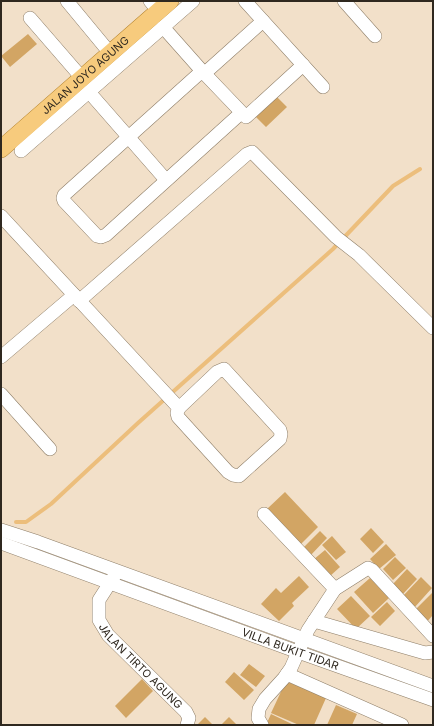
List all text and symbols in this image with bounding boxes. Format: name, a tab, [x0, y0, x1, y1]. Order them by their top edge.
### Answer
street label: JALAN JOYO AGUNG	[39, 33, 132, 117]
street label: JALAN TIRTO AGUNG	[96, 621, 186, 712]
street label: VILLA BUKIT TIDAR	[240, 625, 341, 673]

